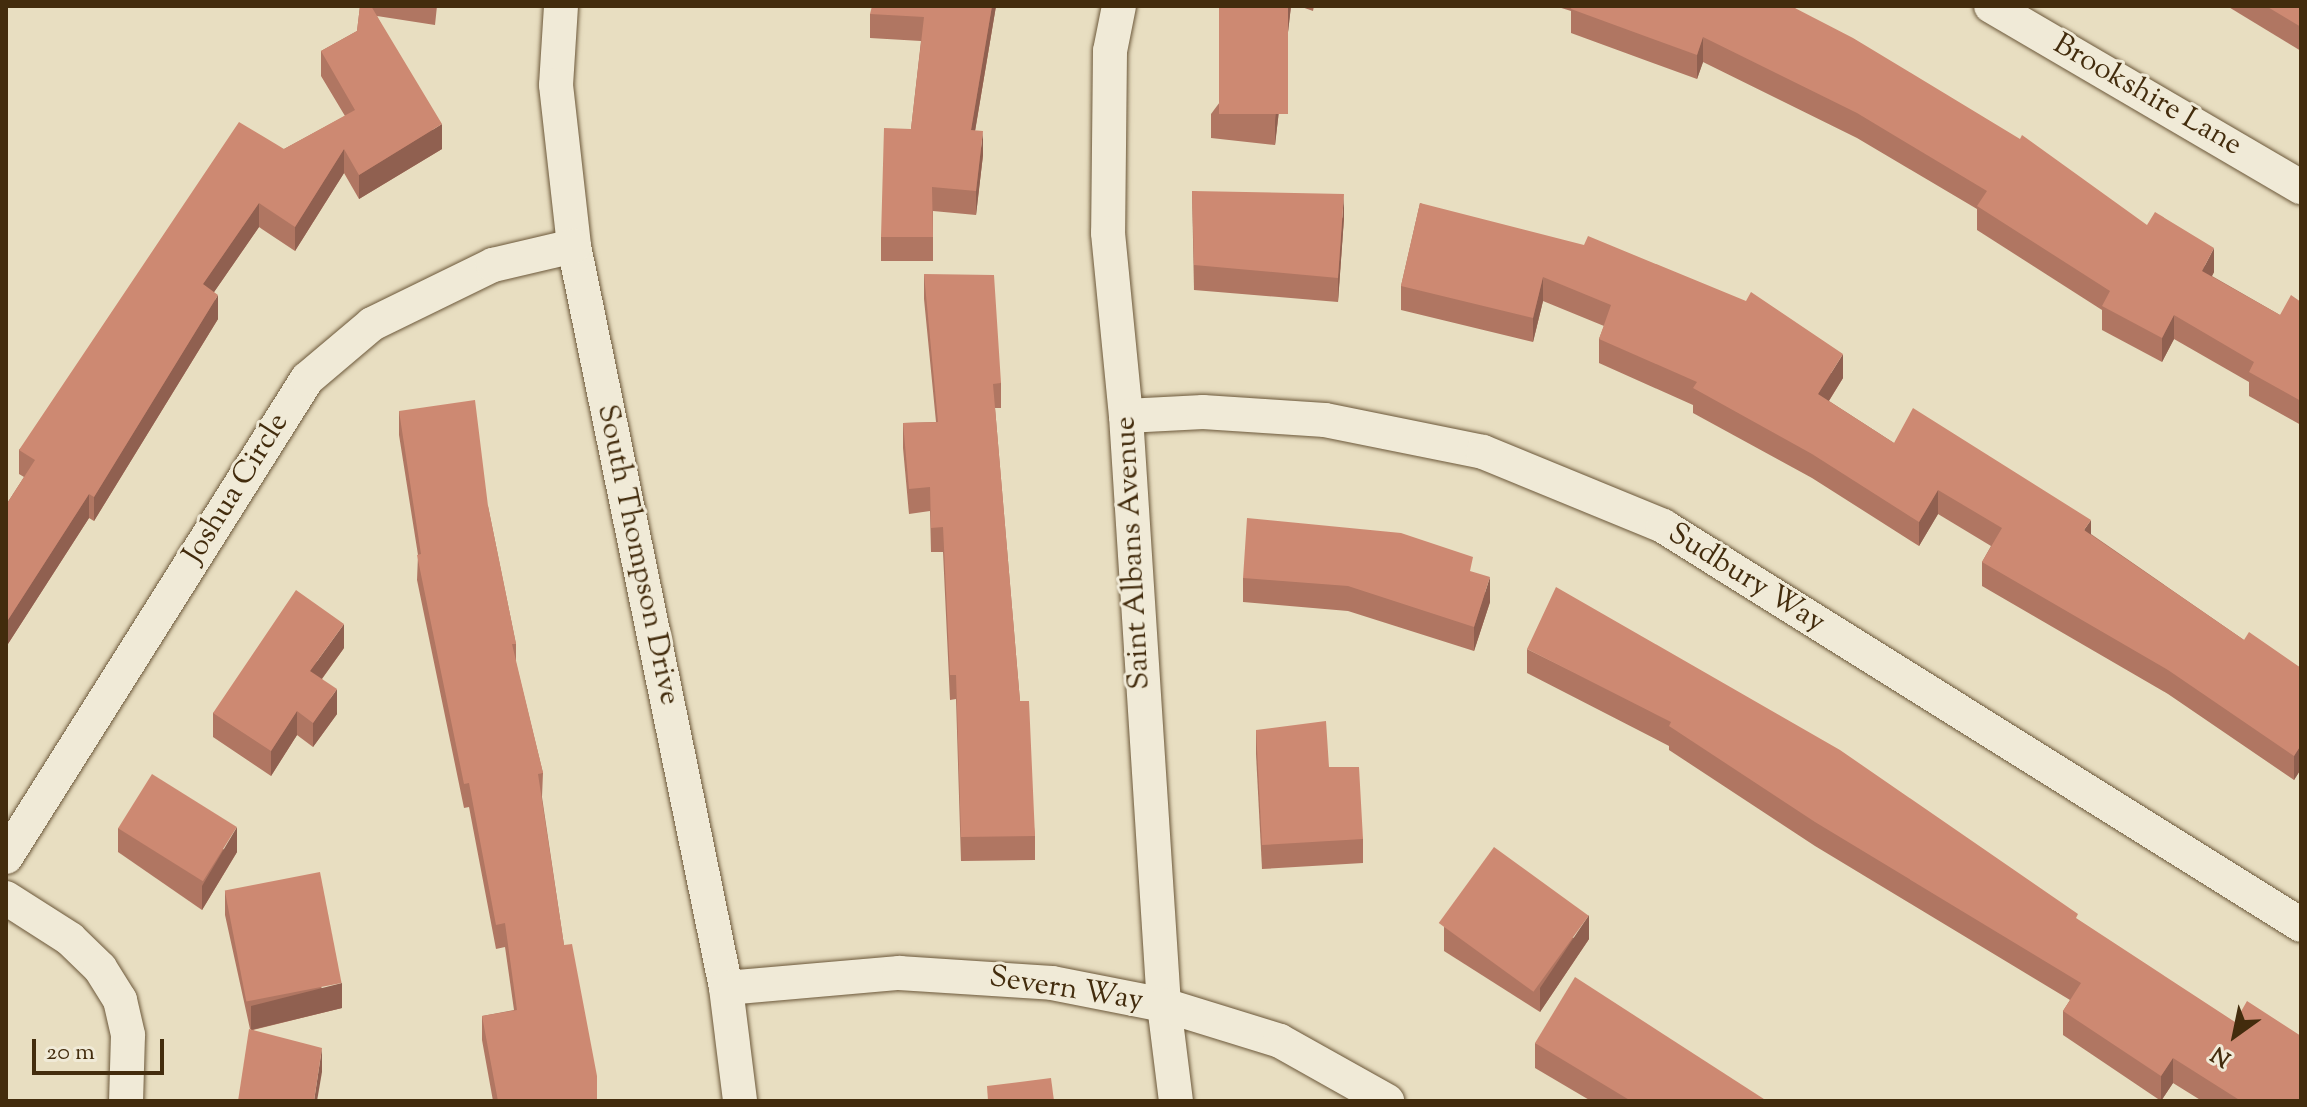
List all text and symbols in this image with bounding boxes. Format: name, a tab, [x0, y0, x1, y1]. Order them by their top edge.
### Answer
street label: Brookshire Lane	[2046, 27, 2248, 165]
street label: South Thompson Drive	[588, 401, 686, 709]
street label: Joshua Circle	[177, 407, 297, 571]
street label: Saint Albans Avenue	[1109, 415, 1159, 691]
street label: Sudbury Way	[1661, 516, 1831, 642]
street label: Severn Way	[986, 960, 1146, 1020]
north arrow	[2195, 995, 2275, 1075]
scale bar	[36, 1023, 168, 1073]
text: 20 m	[46, 1036, 95, 1070]
text: N	[2206, 1037, 2238, 1073]

